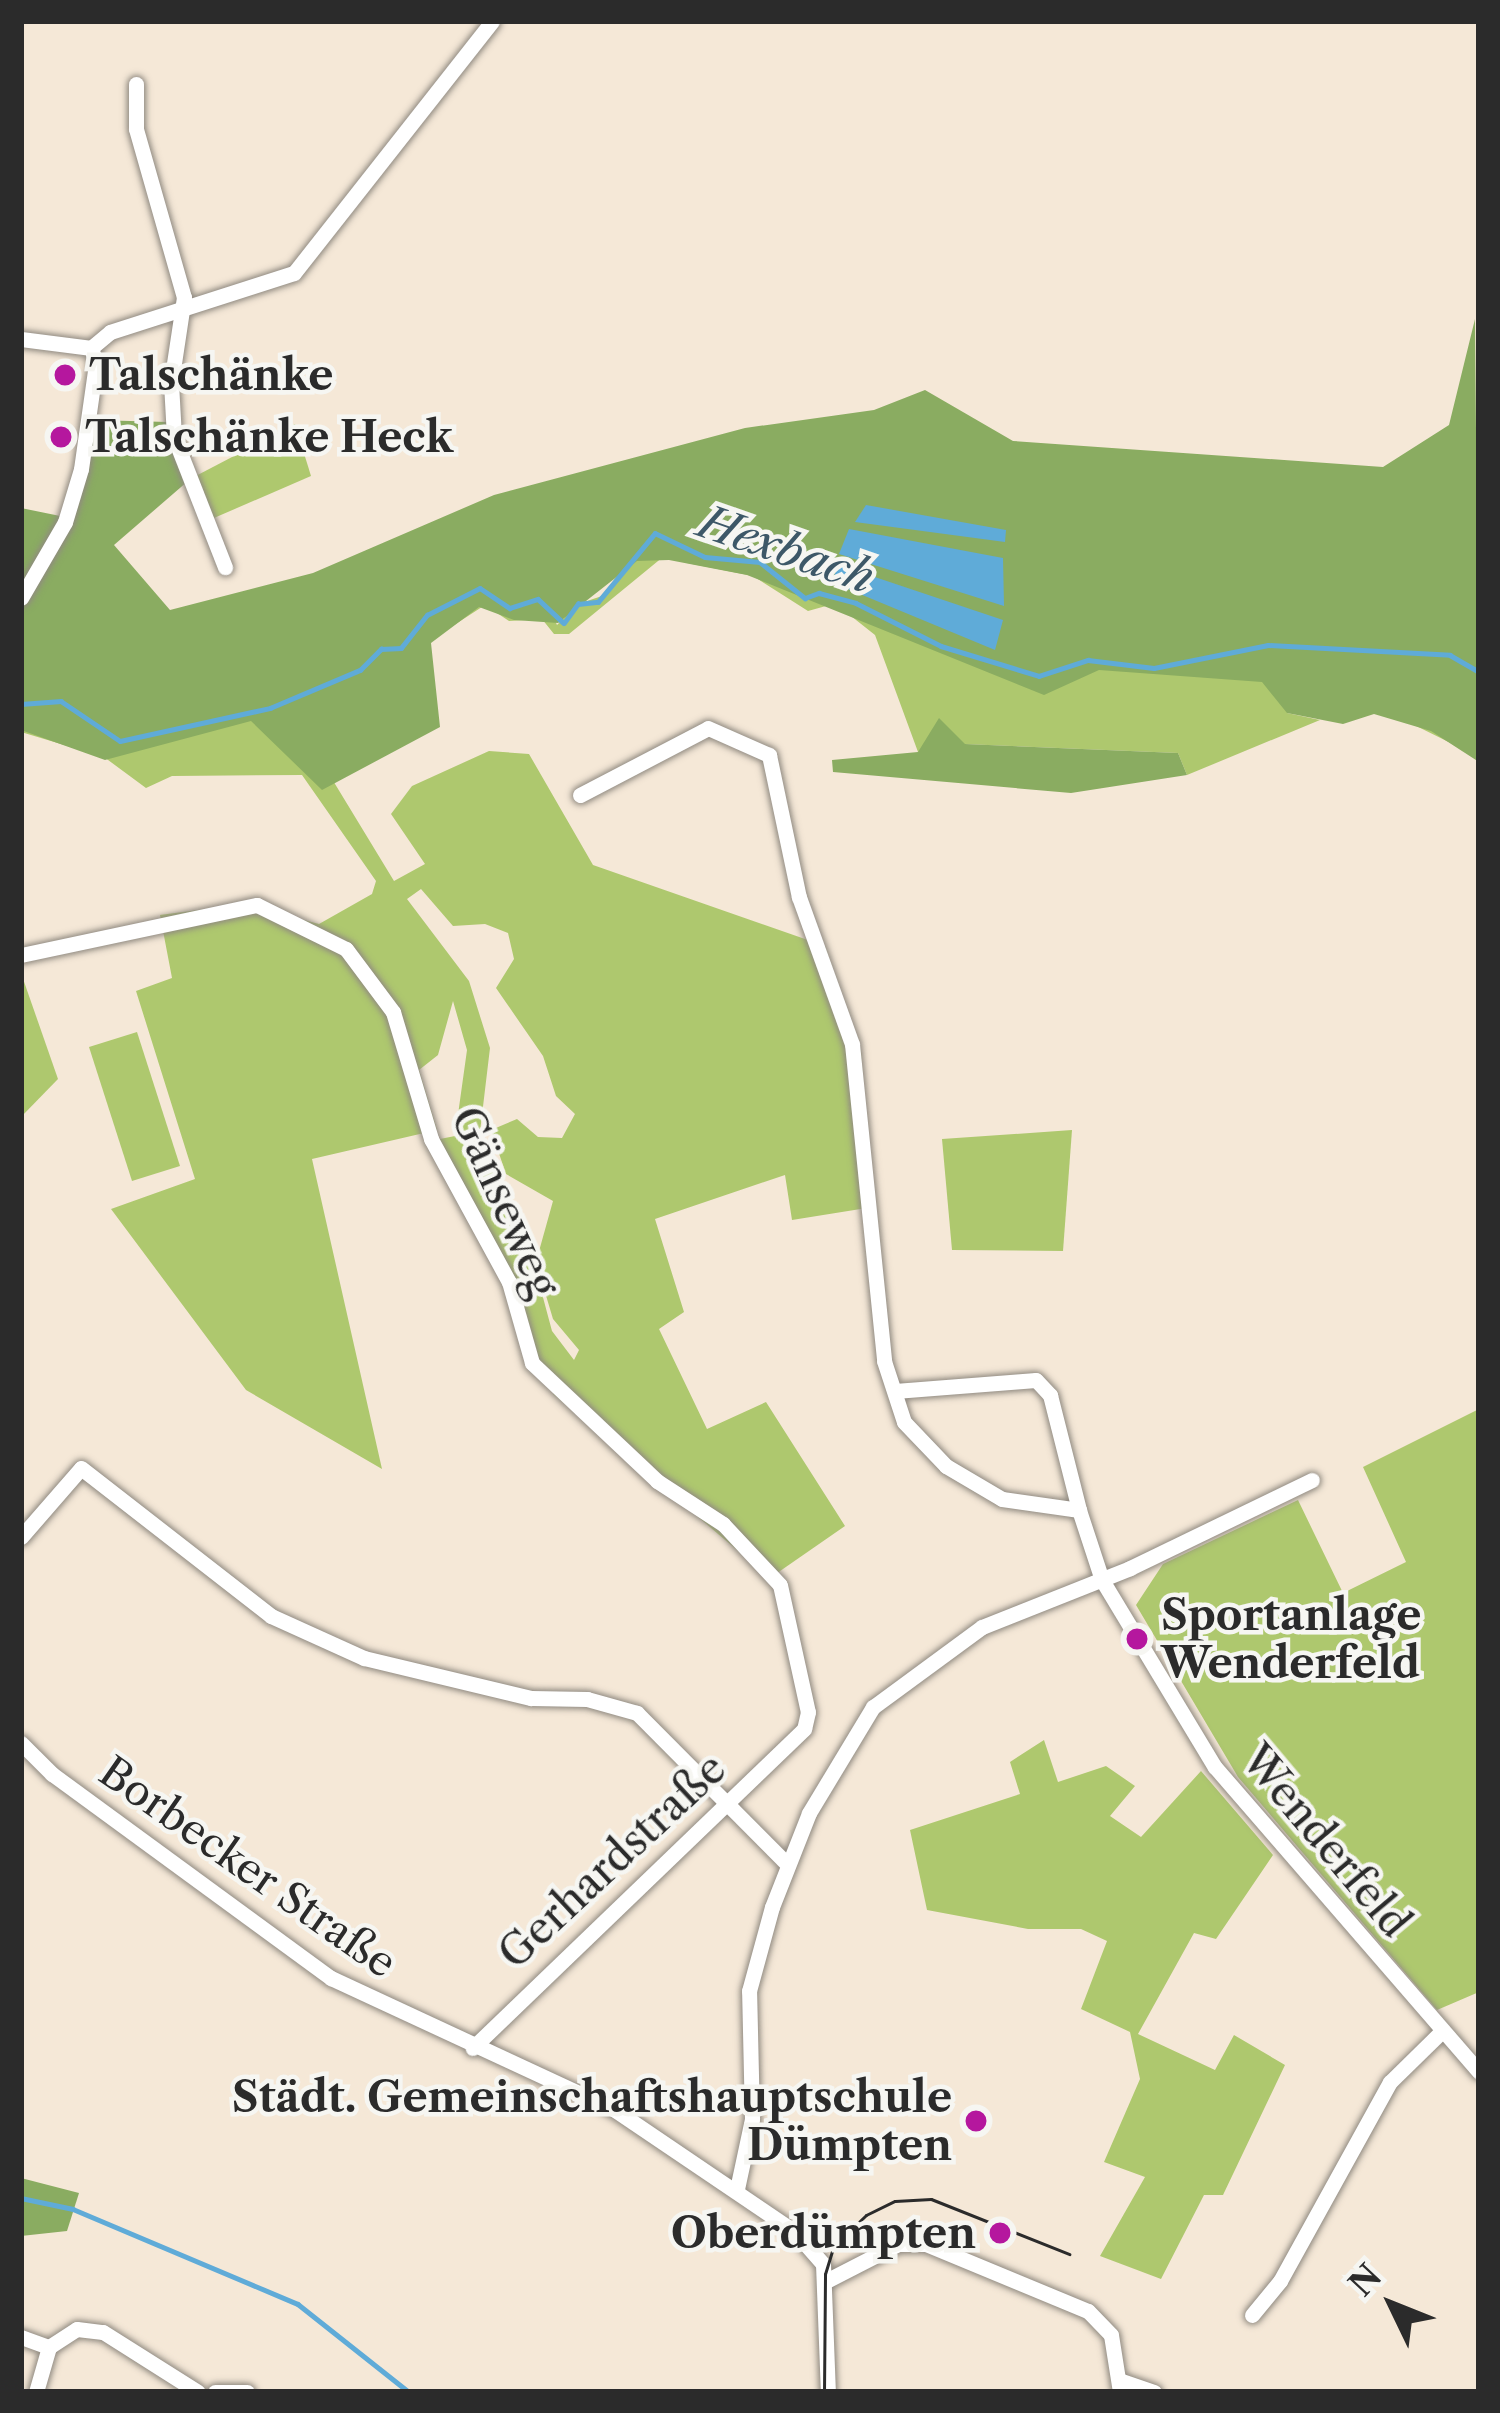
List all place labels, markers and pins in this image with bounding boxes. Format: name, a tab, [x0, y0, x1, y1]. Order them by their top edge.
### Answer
place label: Talschänke	[89, 350, 333, 400]
marker: Talschänke	[52, 362, 78, 388]
place label: Talschänke Heck	[85, 412, 453, 462]
marker: Talschänke Heck	[48, 424, 74, 450]
place label: Sportanlage Wenderfeld	[1161, 1590, 1421, 1688]
marker: Sportanlage Wenderfeld	[1124, 1626, 1150, 1652]
place label: Städt. Gemeinschaftshauptschule Dümpten	[232, 2072, 952, 2170]
marker: Städt. Gemeinschaftshauptschule Dümpten	[963, 2108, 989, 2134]
place label: Oberdümpten	[671, 2208, 976, 2258]
marker: Oberdümpten	[987, 2220, 1013, 2246]

